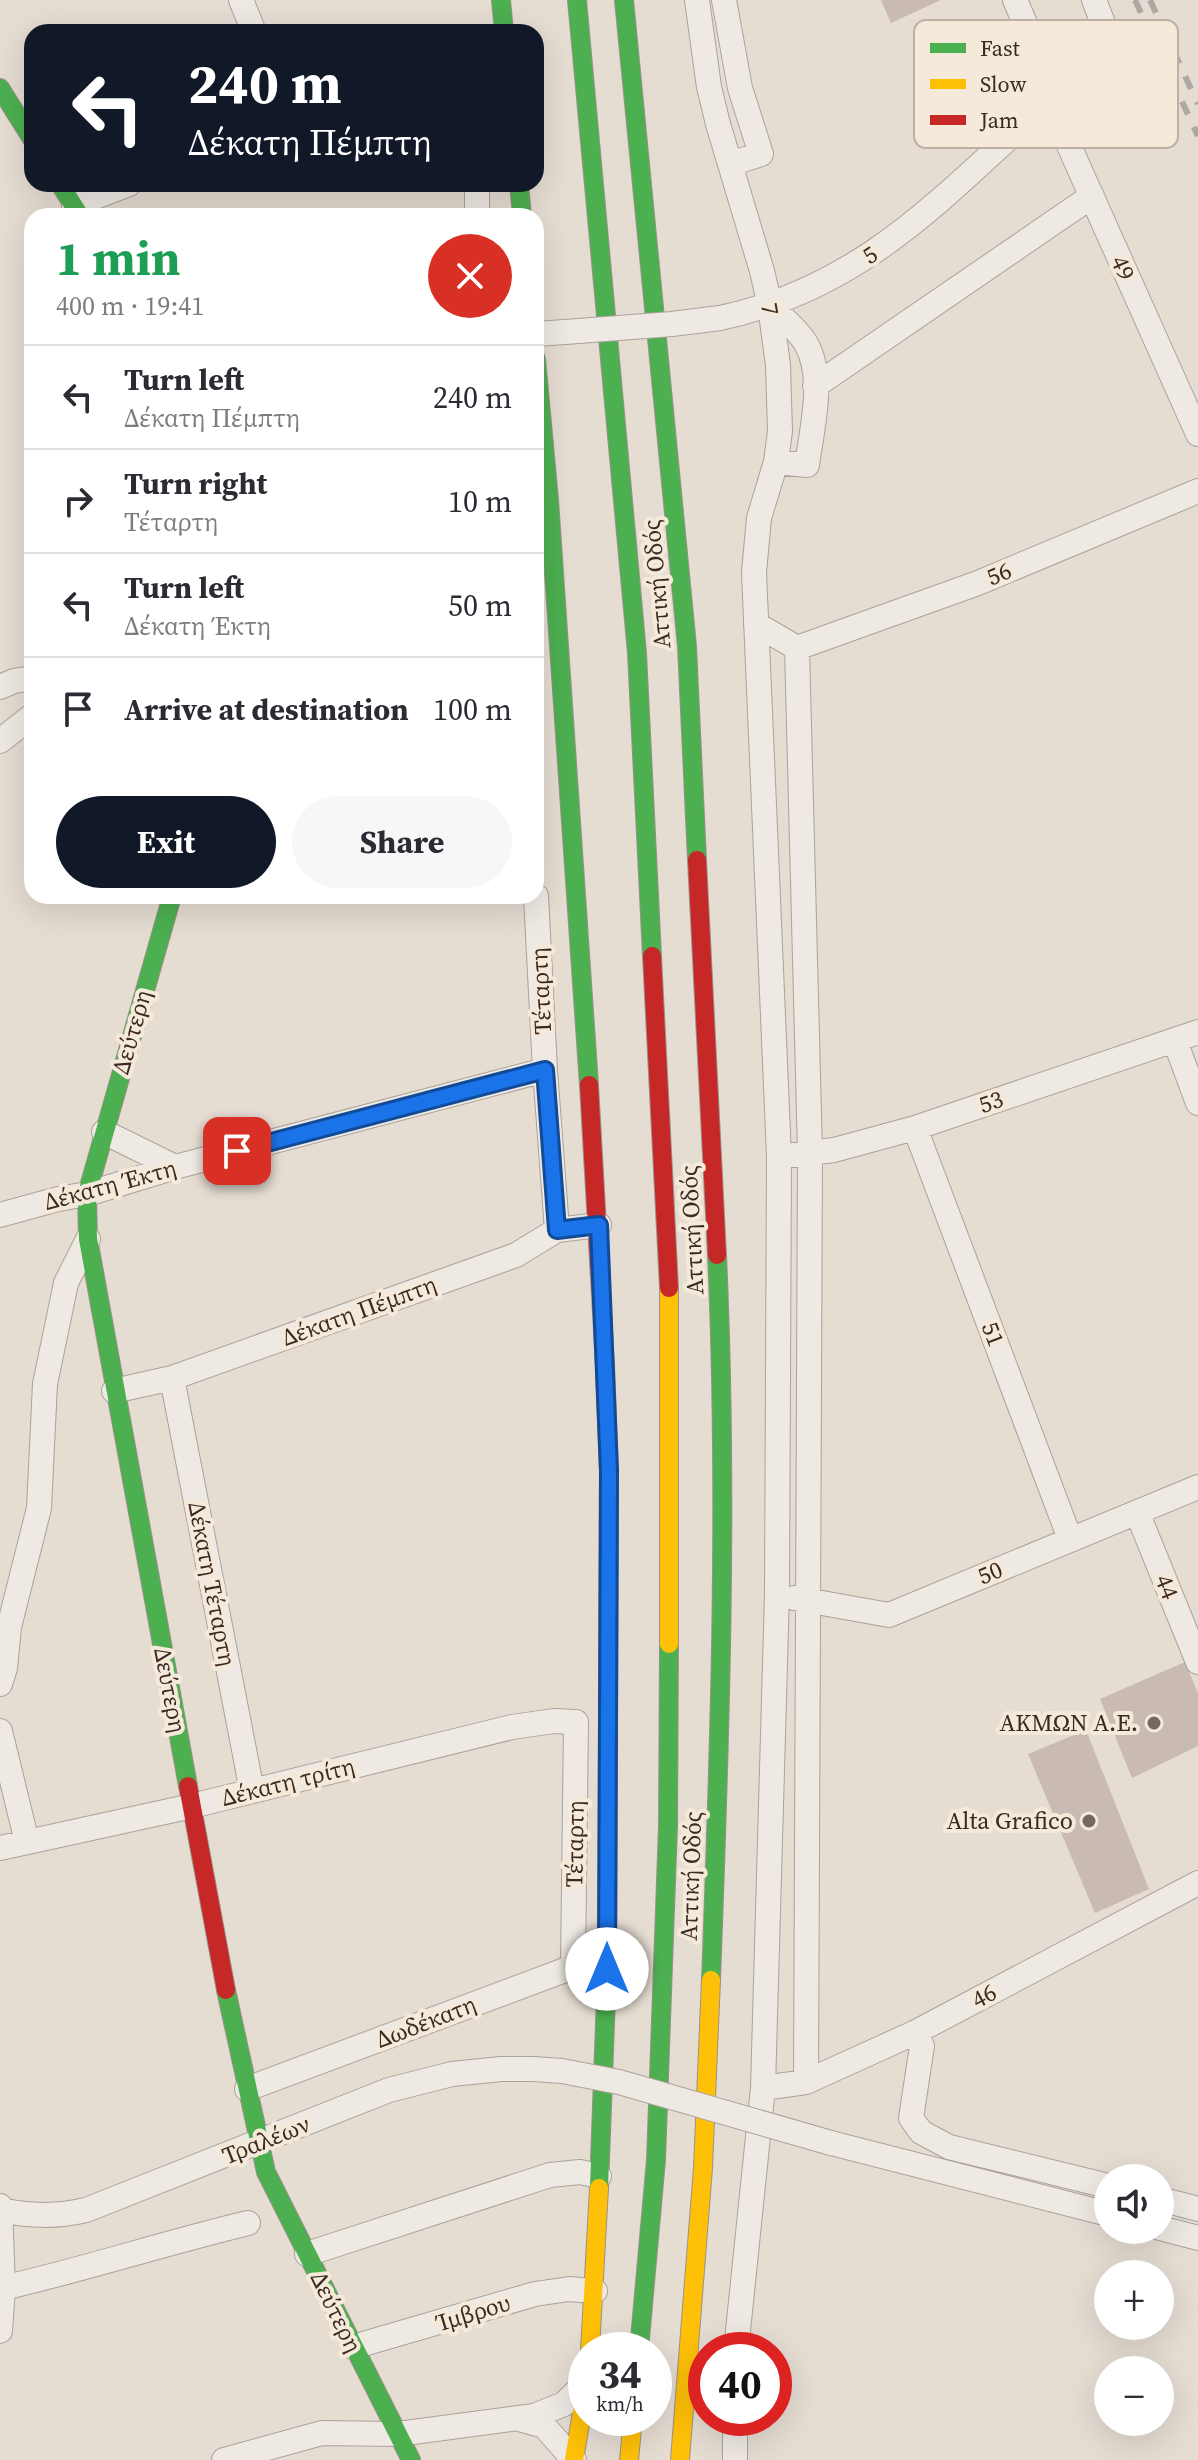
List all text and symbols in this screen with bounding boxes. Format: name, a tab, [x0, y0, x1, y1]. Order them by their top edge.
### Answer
legend	[914, 20, 1178, 148]
text: Fast	[980, 33, 1021, 63]
text: 240 m	[188, 45, 342, 122]
icon: left	[56, 56, 160, 160]
text: Slow	[980, 69, 1027, 99]
text: Jam	[979, 105, 1019, 135]
text: Δέκατη Πέμπτη	[188, 118, 432, 167]
text: 1 min	[56, 225, 181, 291]
button: close	[428, 234, 512, 318]
street label: 5	[856, 238, 884, 272]
street label: 49	[1104, 250, 1143, 285]
text: 400 m · 19:41	[56, 288, 204, 324]
street label: 7	[753, 300, 788, 318]
text: Turn left	[124, 359, 244, 400]
icon: left	[56, 375, 100, 419]
text: 240 m	[433, 377, 512, 418]
text: Δέκατη Πέμπτη	[124, 400, 300, 436]
text: Turn right	[124, 463, 267, 504]
icon: right	[56, 479, 100, 523]
text: 10 m	[448, 481, 512, 522]
text: Τέταρτη	[124, 504, 218, 540]
street label: Αττική Οδός	[634, 518, 679, 650]
street label: 56	[981, 554, 1016, 593]
text: Turn left	[124, 567, 244, 608]
icon: left	[56, 583, 100, 627]
text: 50 m	[448, 585, 512, 626]
text: Δέκατη Έκτη	[124, 608, 271, 644]
icon: arrive	[56, 687, 100, 731]
text: Arrive at destination	[124, 689, 409, 730]
text: 100 m	[433, 689, 512, 730]
button: Exit	[56, 796, 276, 888]
button: Share	[292, 796, 512, 888]
street label: Τέταρτη	[522, 947, 559, 1035]
street label: Δεύτερη	[104, 986, 159, 1078]
street label: 53	[974, 1082, 1008, 1121]
pin	[203, 1117, 271, 1185]
icon: arrive	[215, 1129, 259, 1173]
street label: Δέκατη Έκτη	[40, 1151, 180, 1218]
street label: Αττική Οδός	[672, 1164, 711, 1296]
street label: Δέκατη Πέμπτη	[277, 1267, 441, 1354]
street label: 51	[974, 1317, 1013, 1351]
street label: Δέκατη Τέταρτη	[180, 1499, 245, 1669]
street label: 50	[972, 1553, 1007, 1592]
street label: 44	[1148, 1570, 1187, 1604]
street label: Δεύτερη	[146, 1644, 195, 1735]
place label: ΑΚΜΩΝ Α.Ε.	[1000, 1706, 1138, 1739]
marker: ΑΚΜΩΝ Α.Ε.	[1145, 1714, 1163, 1732]
street label: Δέκατη τρίτη	[218, 1749, 358, 1814]
street label: Τέταρτη	[557, 1800, 592, 1888]
place label: Alta Grafico	[946, 1804, 1073, 1837]
street label: Αττική Οδός	[672, 1811, 709, 1941]
marker: Alta Grafico	[1080, 1812, 1098, 1830]
position arrow	[565, 1927, 649, 2011]
street label: 46	[965, 1975, 1002, 2016]
street label: Δωδέκατη	[371, 1987, 481, 2056]
street label: Τραλέων	[217, 2107, 315, 2172]
map controls	[1094, 2164, 1174, 2436]
button: sound	[1094, 2164, 1174, 2244]
button: +	[1094, 2260, 1174, 2340]
street label: Δεύτερη	[303, 2266, 370, 2358]
street label: Ίμβρου	[431, 2286, 514, 2340]
speed limit sign: 40	[688, 2332, 792, 2436]
text: 34	[598, 2347, 642, 2401]
button: −	[1094, 2356, 1174, 2436]
text: km/h	[596, 2390, 644, 2418]

